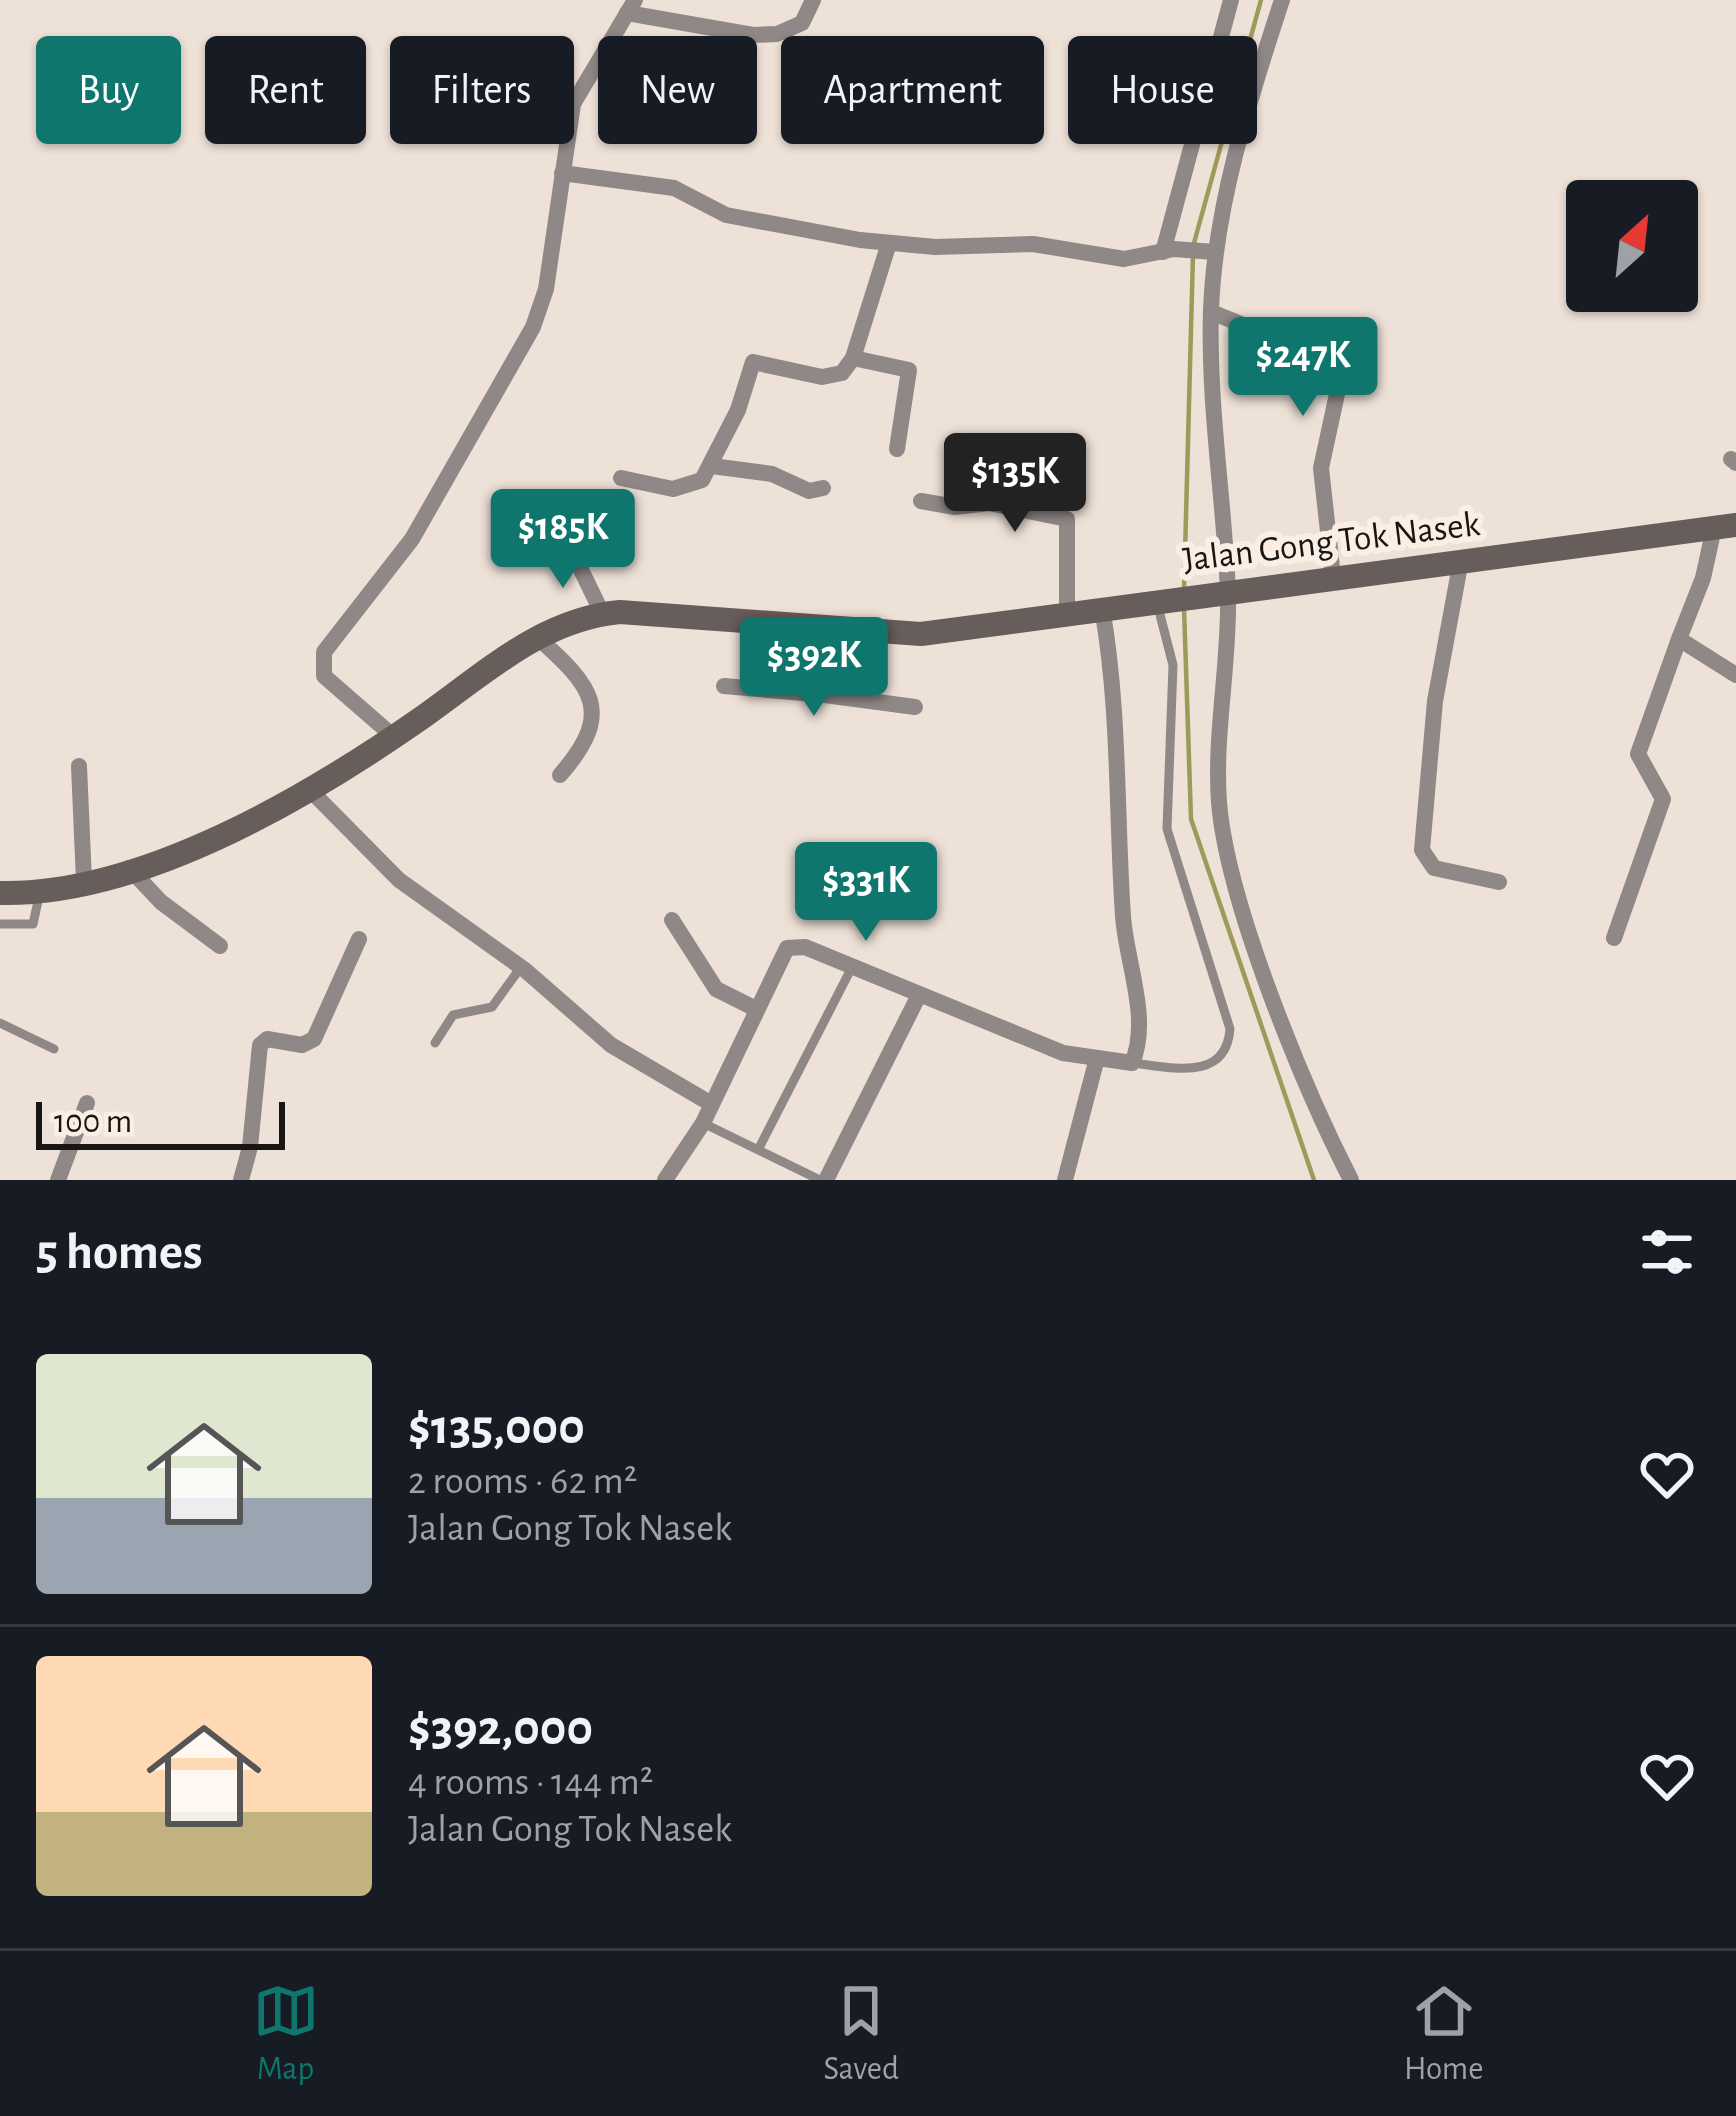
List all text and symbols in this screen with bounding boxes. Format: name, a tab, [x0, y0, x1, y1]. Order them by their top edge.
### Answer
chip: Buy	[36, 36, 181, 144]
chip: Rent	[205, 36, 366, 144]
chip: Filters	[390, 36, 574, 144]
chip: New	[598, 36, 757, 144]
chip: Apartment	[781, 36, 1044, 144]
chip: House	[1068, 36, 1257, 144]
north arrow	[1566, 180, 1698, 312]
map controls	[1566, 180, 1698, 312]
pin: $247K	[1219, 317, 1387, 419]
text: $247K	[1255, 336, 1351, 375]
pin: $135K	[931, 433, 1099, 535]
text: $135K	[971, 452, 1059, 491]
pin: $185K	[479, 489, 647, 591]
street label: Jalan Gong Tok Nasek	[1181, 506, 1482, 578]
text: $185K	[518, 508, 608, 547]
pin: $392K	[730, 617, 898, 719]
text: $392K	[767, 636, 861, 675]
pin: $331K	[782, 842, 950, 944]
text: $331K	[822, 861, 910, 900]
scale bar	[36, 1096, 285, 1149]
text: 100 m	[54, 1106, 132, 1139]
icon: filters	[1634, 1219, 1700, 1285]
text: 5 homes	[36, 1227, 203, 1278]
icon: home	[132, 1402, 276, 1546]
text: $135,000	[408, 1402, 585, 1453]
icon: heart	[1634, 1441, 1700, 1507]
text: 2 rooms · 62 m²	[408, 1462, 637, 1501]
text: Jalan Gong Tok Nasek	[408, 1509, 732, 1548]
text: $392,000	[408, 1703, 593, 1754]
icon: home	[132, 1704, 276, 1848]
icon: heart	[1634, 1743, 1700, 1809]
text: 4 rooms · 144 m²	[408, 1763, 653, 1802]
text: Jalan Gong Tok Nasek	[408, 1810, 732, 1849]
tab: Map	[253, 1978, 319, 2090]
tab: Saved	[824, 1978, 899, 2090]
tab: Home	[1404, 1978, 1483, 2090]

